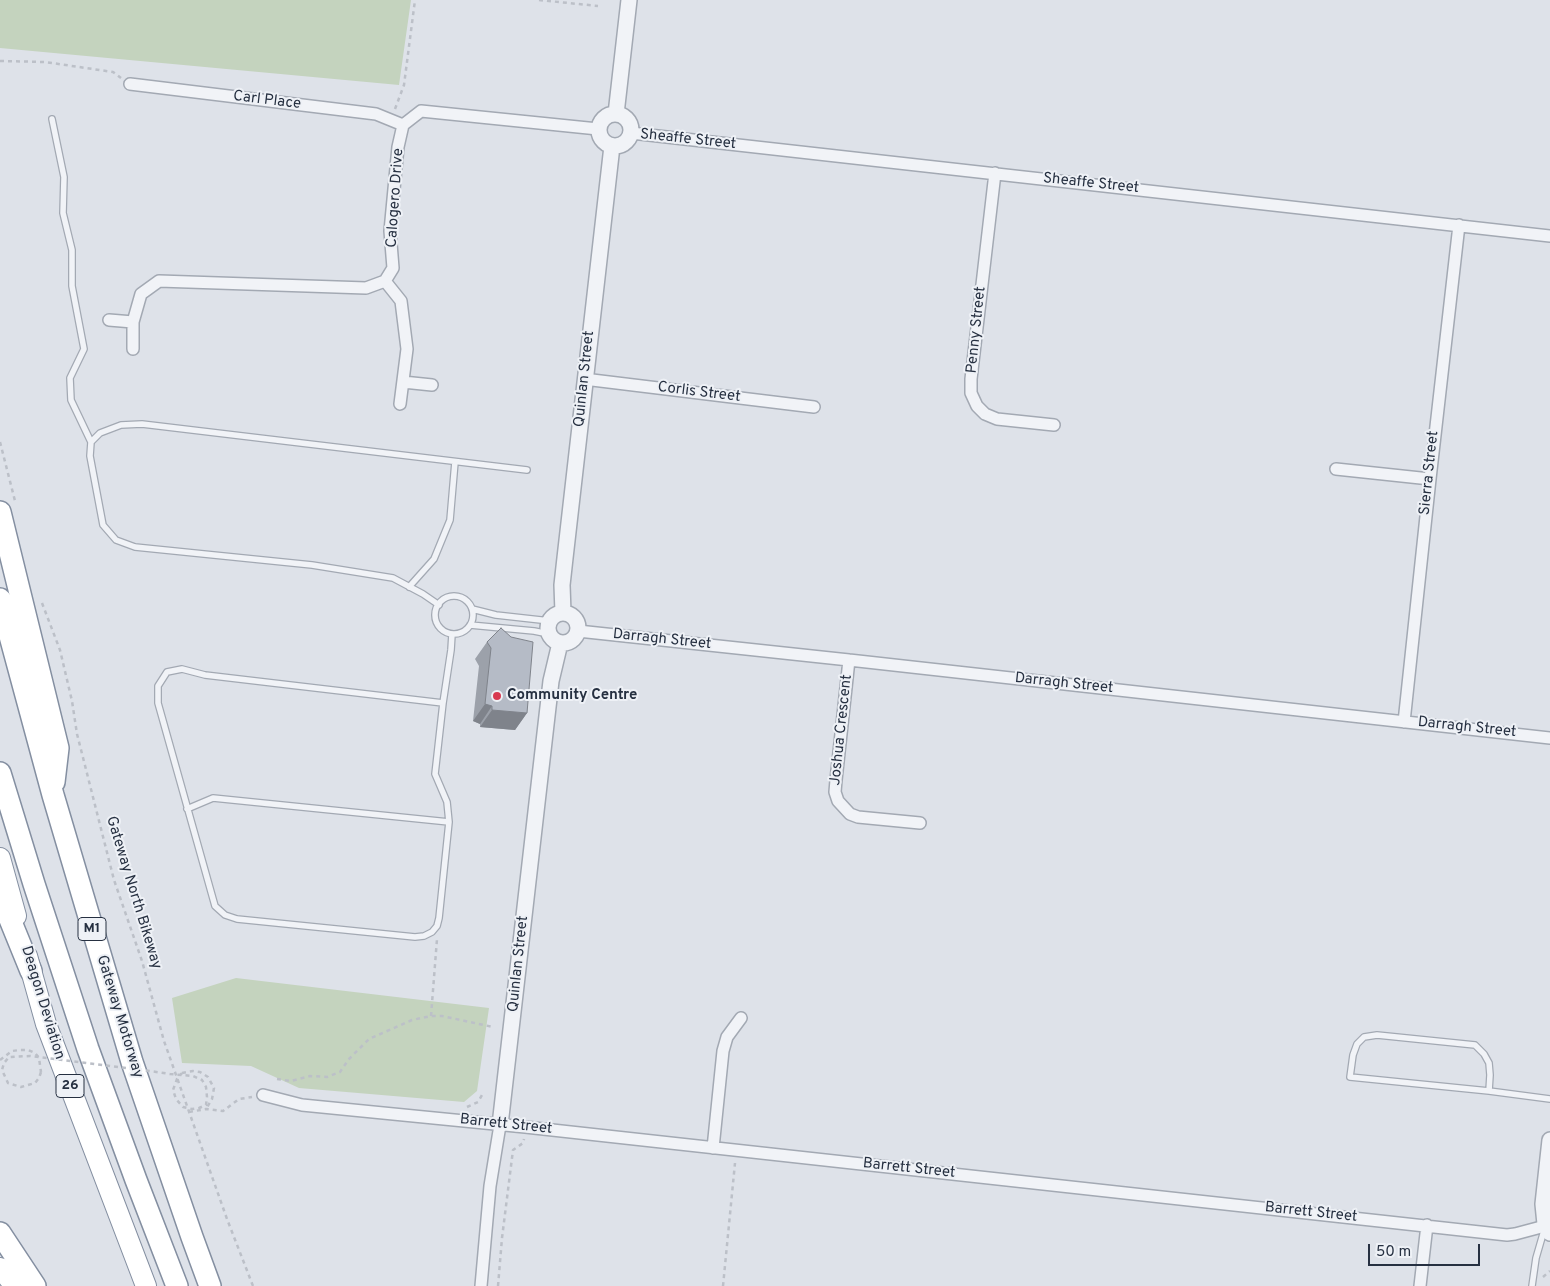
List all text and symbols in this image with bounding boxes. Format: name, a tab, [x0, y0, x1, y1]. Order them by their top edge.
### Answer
street label: Carl Place	[232, 88, 302, 114]
street label: Sheaffe Street	[639, 126, 737, 154]
street label: Calogero Drive	[384, 148, 408, 248]
street label: Sheaffe Street	[1042, 170, 1140, 198]
street label: Penny Street	[963, 286, 991, 374]
street label: Quinlan Street	[571, 330, 599, 428]
street label: Corlis Street	[656, 379, 742, 407]
street label: Sierra Street	[1417, 430, 1443, 516]
street label: Darragh Street	[612, 626, 712, 654]
street label: Darragh Street	[1014, 670, 1114, 698]
street label: Joshua Crescent	[827, 674, 857, 786]
place label: Community Centre	[507, 687, 637, 705]
marker: Community Centre	[491, 690, 503, 702]
street label: Darragh Street	[1417, 714, 1517, 742]
street label: Gateway North Bikeway	[101, 814, 165, 972]
street label: Quinlan Street	[505, 915, 533, 1013]
road number: M1	[78, 918, 106, 941]
street label: Deagon Deviation	[16, 944, 68, 1062]
street label: Gateway Motorway	[92, 953, 146, 1081]
road number: 26	[56, 1074, 84, 1098]
street label: Barrett Street	[459, 1111, 553, 1139]
street label: Barrett Street	[862, 1155, 956, 1183]
street label: Barrett Street	[1264, 1199, 1358, 1227]
scale bar	[1370, 1234, 1482, 1266]
text: 50 m	[1376, 1243, 1411, 1262]

